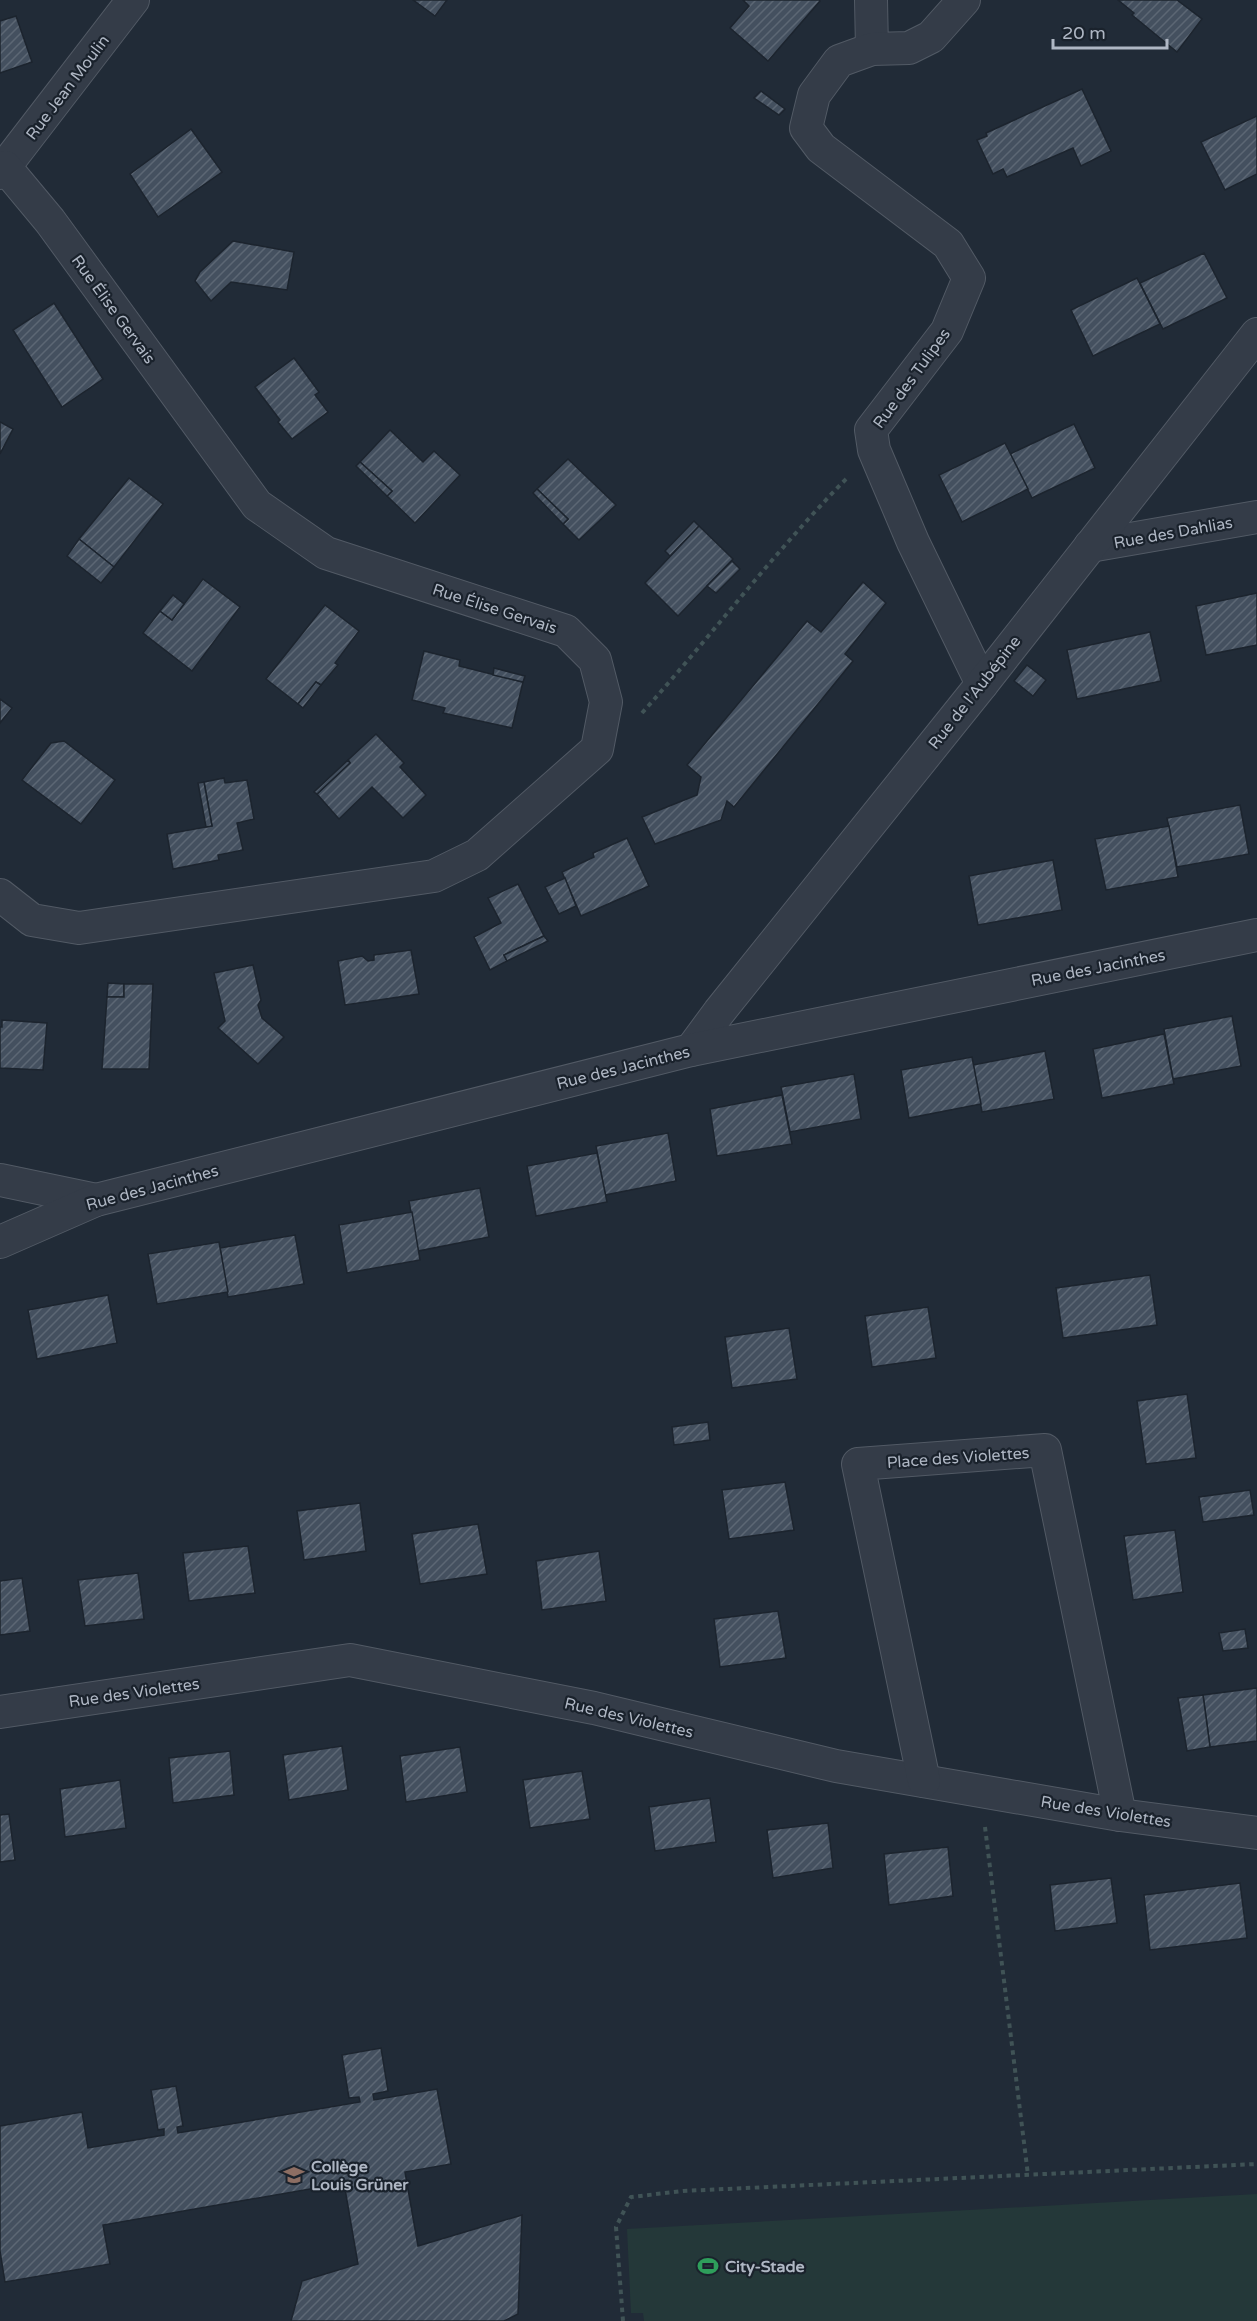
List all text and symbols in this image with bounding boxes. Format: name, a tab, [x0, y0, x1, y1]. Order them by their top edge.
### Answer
scale bar	[1053, 12, 1167, 50]
text: 20 m	[1062, 22, 1106, 44]
street label: Rue Jean Moulin	[22, 31, 114, 144]
street label: Rue Élise Gervais	[67, 251, 159, 368]
street label: Rue des Tulipes	[869, 325, 955, 432]
street label: Rue des Dahlias	[1112, 513, 1234, 553]
street label: Rue Élise Gervais	[430, 579, 559, 639]
street label: Rue de l'Aubépine	[924, 632, 1025, 753]
street label: Rue des Jacinthes	[1029, 945, 1167, 991]
street label: Rue des Jacinthes	[555, 1042, 692, 1094]
street label: Rue des Jacinthes	[84, 1161, 221, 1215]
street label: Place des Violettes	[886, 1443, 1030, 1473]
street label: Rue des Violettes	[67, 1674, 201, 1712]
street label: Rue des Violettes	[562, 1693, 695, 1743]
street label: Rue des Violettes	[1039, 1792, 1173, 1832]
place label: Collège Louis Grüner	[311, 2157, 409, 2195]
school or university icon: Collège Louis Grüner	[282, 2163, 306, 2187]
sports icon: City-Stade	[696, 2254, 720, 2278]
place label: City-Stade	[725, 2257, 805, 2277]

